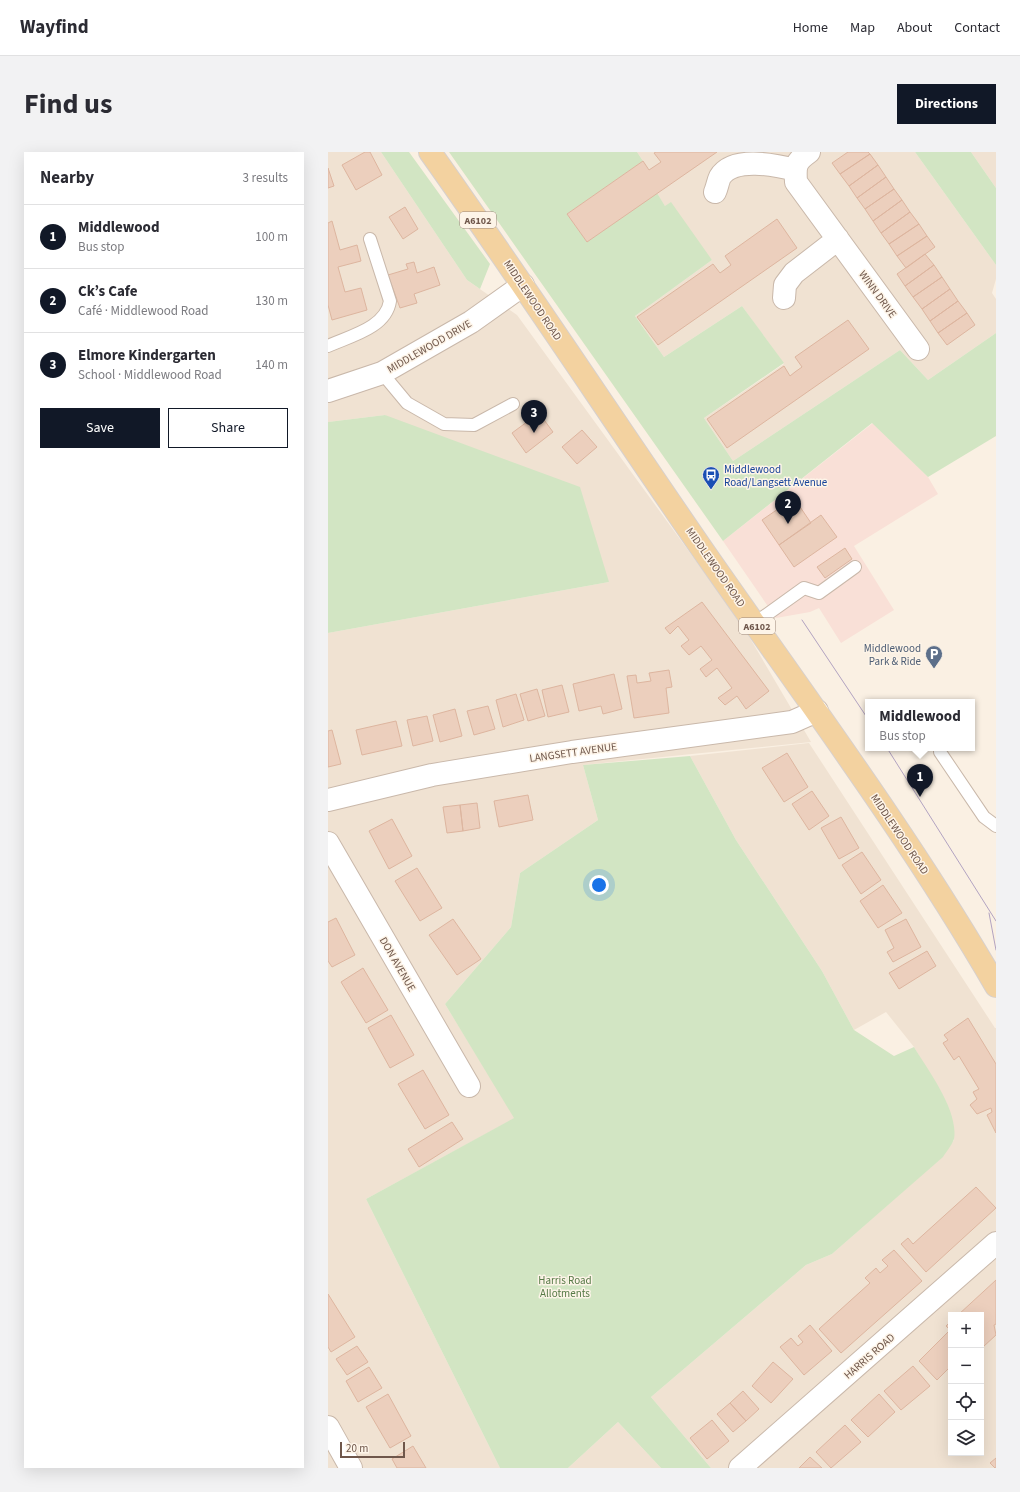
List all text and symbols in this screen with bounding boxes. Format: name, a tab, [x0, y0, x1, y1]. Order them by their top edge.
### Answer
text: Wayfind	[20, 14, 89, 41]
text: Home	[793, 18, 828, 38]
text: Map	[850, 18, 875, 38]
text: About	[897, 18, 932, 38]
text: Contact	[954, 18, 1000, 38]
text: Find us	[24, 84, 112, 124]
button: Directions	[897, 84, 996, 124]
text: Nearby	[40, 166, 94, 190]
text: 3 results	[243, 169, 288, 187]
road number: A6102	[460, 212, 496, 228]
text: Middlewood	[78, 217, 160, 238]
text: 1	[50, 228, 56, 246]
text: 100 m	[255, 228, 288, 246]
text: Bus stop	[78, 238, 124, 256]
street label: MIDDLEWOOD ROAD	[500, 257, 565, 344]
street label: WINN DRIVE	[855, 267, 900, 321]
text: Ck’s Cafe	[78, 281, 138, 302]
text: 2	[50, 292, 56, 310]
text: 130 m	[255, 292, 288, 310]
text: Café · Middlewood Road	[78, 302, 209, 320]
street label: MIDDLEWOOD DRIVE	[384, 316, 474, 377]
text: Elmore Kindergarten	[78, 345, 216, 366]
text: 3	[50, 356, 56, 374]
text: 140 m	[255, 356, 288, 374]
text: School · Middlewood Road	[78, 366, 222, 384]
pin: 3	[521, 400, 547, 433]
button: Save	[40, 408, 160, 448]
button: Share	[168, 408, 288, 448]
place label: Middlewood Road/Langsett Avenue	[724, 462, 828, 490]
bus stop icon: Middlewood Road/Langsett Avenue	[701, 465, 721, 490]
pin: 2	[775, 491, 801, 524]
street label: MIDDLEWOOD ROAD	[683, 525, 749, 610]
road number: A6102	[739, 618, 775, 634]
place label: Middlewood Park & Ride	[864, 641, 922, 669]
parking icon: Middlewood Park & Ride	[924, 644, 944, 669]
popup	[865, 699, 975, 751]
text: Middlewood	[879, 706, 961, 727]
text: Bus stop	[879, 727, 926, 745]
street label: LANGSETT AVENUE	[528, 739, 618, 766]
pin: 1	[907, 764, 933, 797]
street label: MIDDLEWOOD ROAD	[867, 791, 932, 878]
your location	[589, 875, 609, 895]
street label: DON AVENUE	[376, 934, 419, 994]
park label: Harris Road Allotments	[538, 1273, 592, 1301]
map controls	[948, 1312, 984, 1456]
button: +	[948, 1312, 984, 1348]
street label: HARRIS ROAD	[841, 1330, 898, 1383]
button: −	[948, 1348, 984, 1384]
button: locate	[948, 1384, 984, 1420]
button: layers	[948, 1420, 984, 1456]
scale bar	[340, 1440, 405, 1459]
text: 20 m	[346, 1441, 368, 1456]

